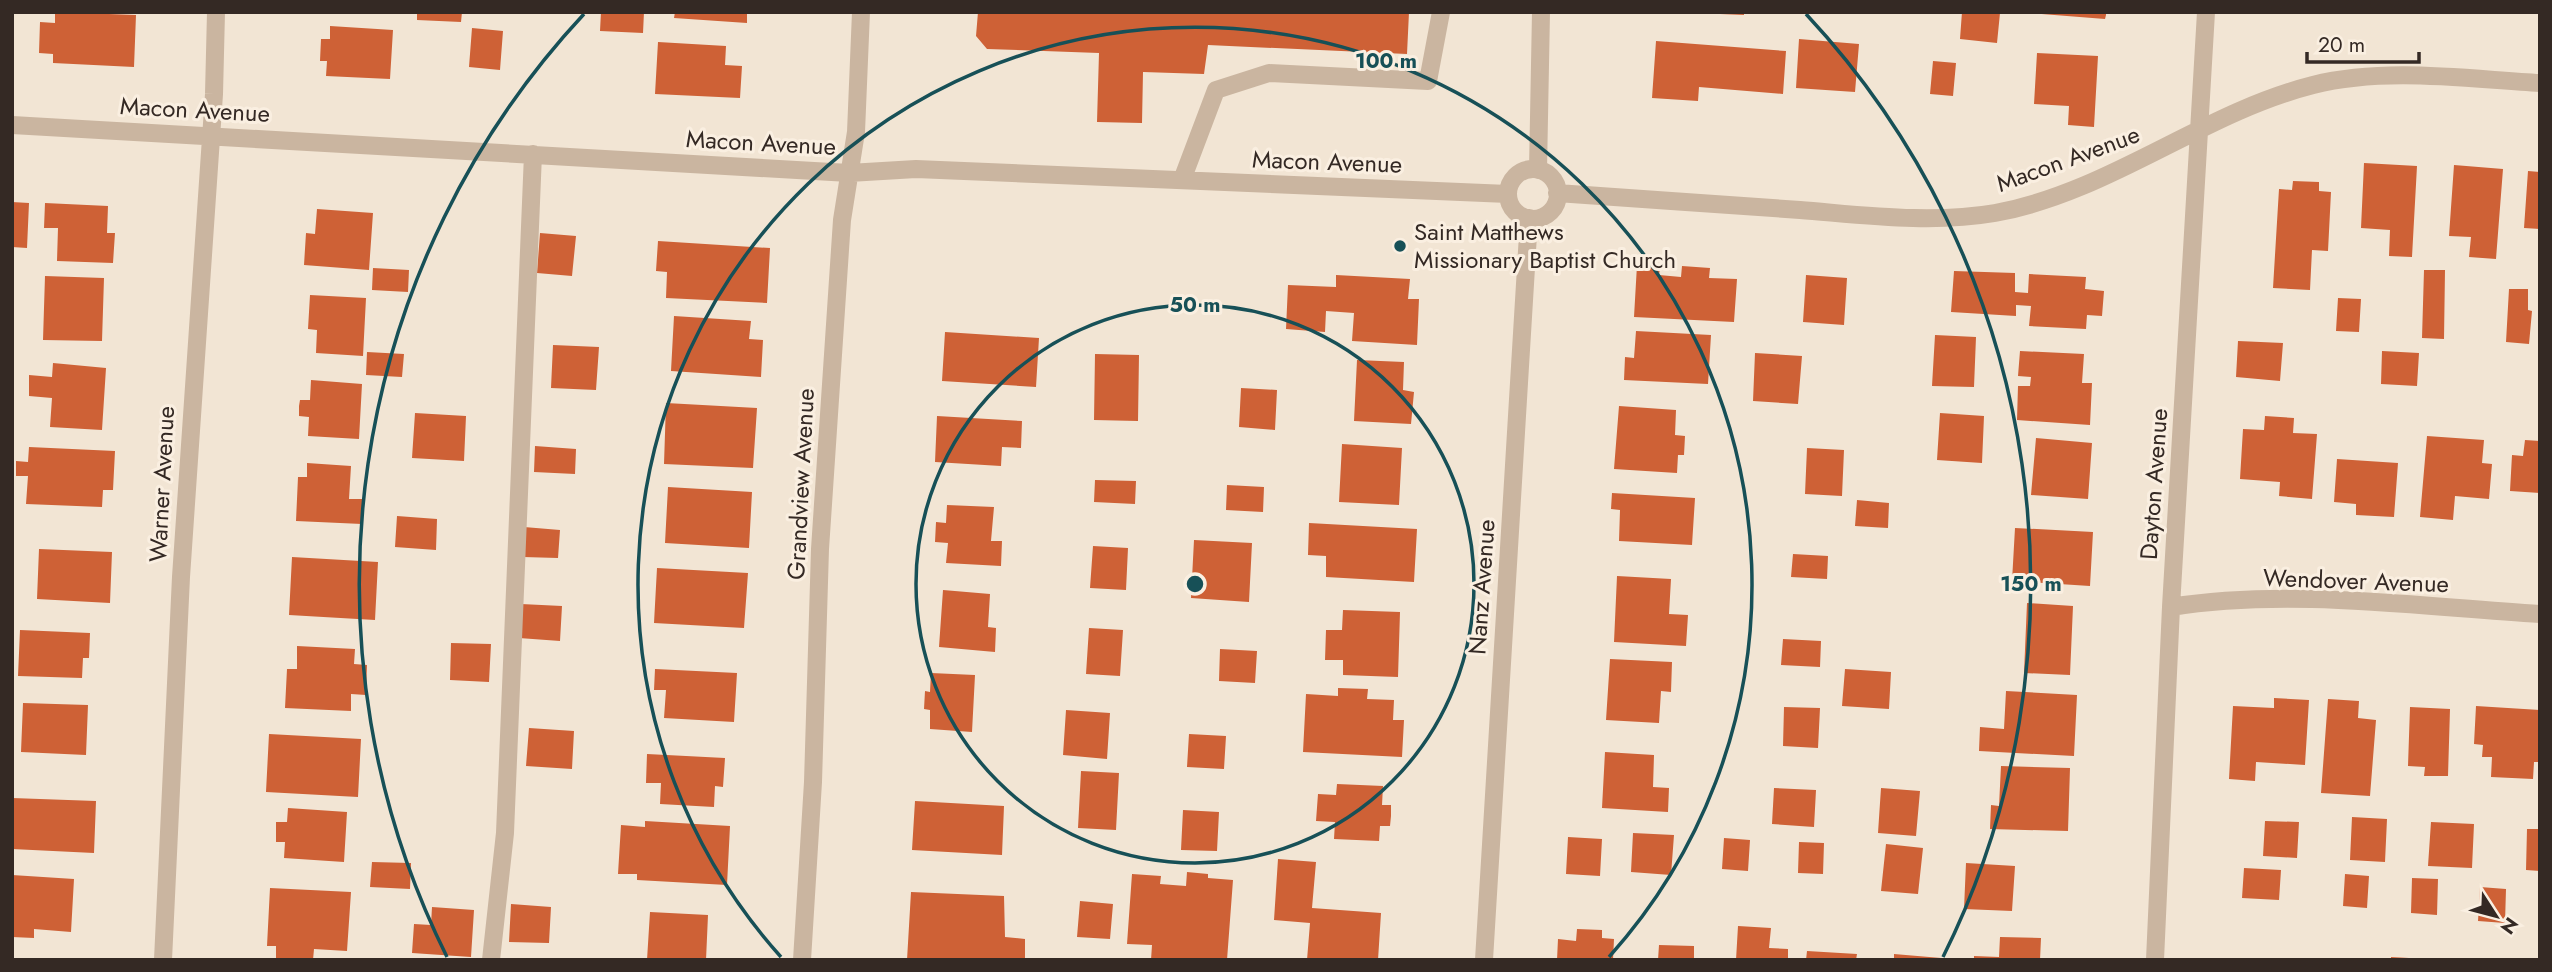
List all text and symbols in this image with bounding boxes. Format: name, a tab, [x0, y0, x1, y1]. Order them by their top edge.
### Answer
scale bar	[2307, 21, 2419, 65]
text: 20 m	[2318, 30, 2365, 60]
text: 100 m	[1355, 46, 1417, 76]
street label: Macon Avenue	[119, 88, 271, 131]
street label: Macon Avenue	[1991, 116, 2144, 201]
street label: Macon Avenue	[685, 121, 837, 164]
street label: Macon Avenue	[1251, 141, 1403, 182]
place label: Saint Matthews Missionary Baptist Church	[1414, 214, 1676, 277]
marker: Saint Matthews Missionary Baptist Church	[1392, 238, 1408, 254]
text: 50 m	[1170, 290, 1220, 320]
street label: Grandview Avenue	[778, 387, 823, 581]
street label: Warner Avenue	[140, 405, 183, 563]
street label: Dayton Avenue	[2131, 407, 2176, 561]
street label: Nanz Avenue	[1459, 518, 1504, 656]
street label: Wendover Avenue	[2262, 560, 2450, 601]
text: 150 m	[2000, 569, 2062, 599]
centre of rings	[1183, 572, 1207, 596]
north arrow	[2461, 881, 2531, 951]
text: N	[2494, 912, 2525, 940]

